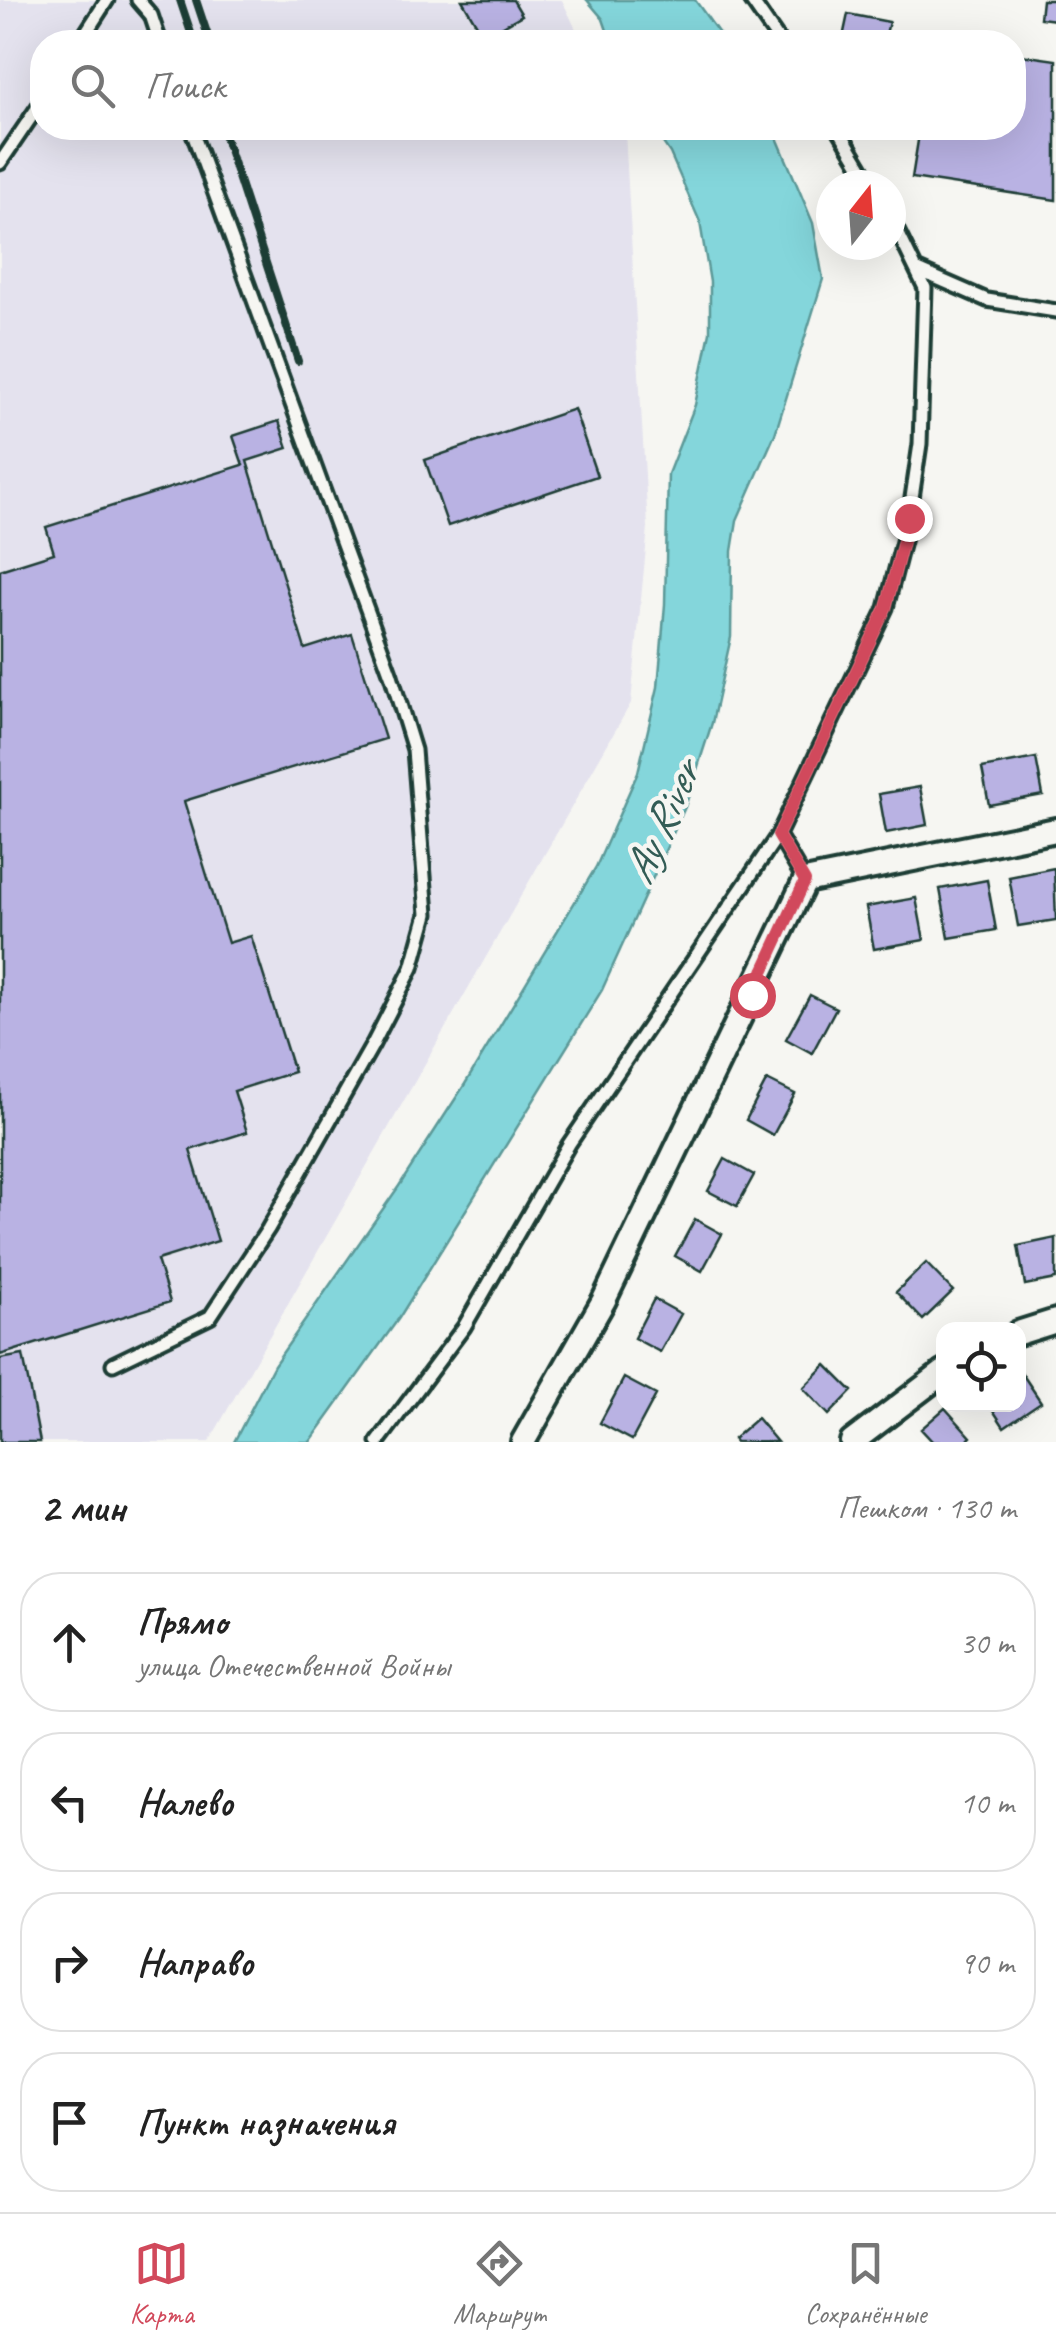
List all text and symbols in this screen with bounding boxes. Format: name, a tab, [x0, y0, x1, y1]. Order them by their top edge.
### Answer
search box	[30, 30, 1026, 140]
icon: search	[65, 58, 120, 113]
text: Поиск	[145, 62, 225, 109]
north arrow	[816, 170, 906, 260]
route end	[887, 496, 933, 542]
water label: Ay River	[610, 747, 716, 892]
route start	[730, 973, 776, 1019]
map controls	[936, 1322, 1026, 1412]
button: locate	[936, 1322, 1026, 1412]
text: 2 мин	[40, 1481, 125, 1534]
text: Пешком · 130 m	[837, 1487, 1016, 1528]
text: Прямо	[137, 1598, 227, 1645]
icon: ahead	[42, 1615, 97, 1670]
text: 30 m	[960, 1622, 1014, 1663]
text: улица Отечественной Войны	[137, 1645, 450, 1686]
icon: left	[42, 1775, 97, 1830]
text: Налево	[137, 1779, 233, 1826]
text: 10 m	[960, 1782, 1014, 1823]
icon: right	[42, 1935, 97, 1990]
text: Направо	[137, 1939, 253, 1986]
text: 90 m	[960, 1942, 1014, 1983]
icon: arrive	[42, 2095, 97, 2150]
text: Пункт назначения	[137, 2099, 394, 2146]
tab: Карта	[130, 2236, 194, 2331]
tab: Маршрут	[453, 2236, 545, 2331]
tab: Сохранённые	[805, 2236, 926, 2331]

